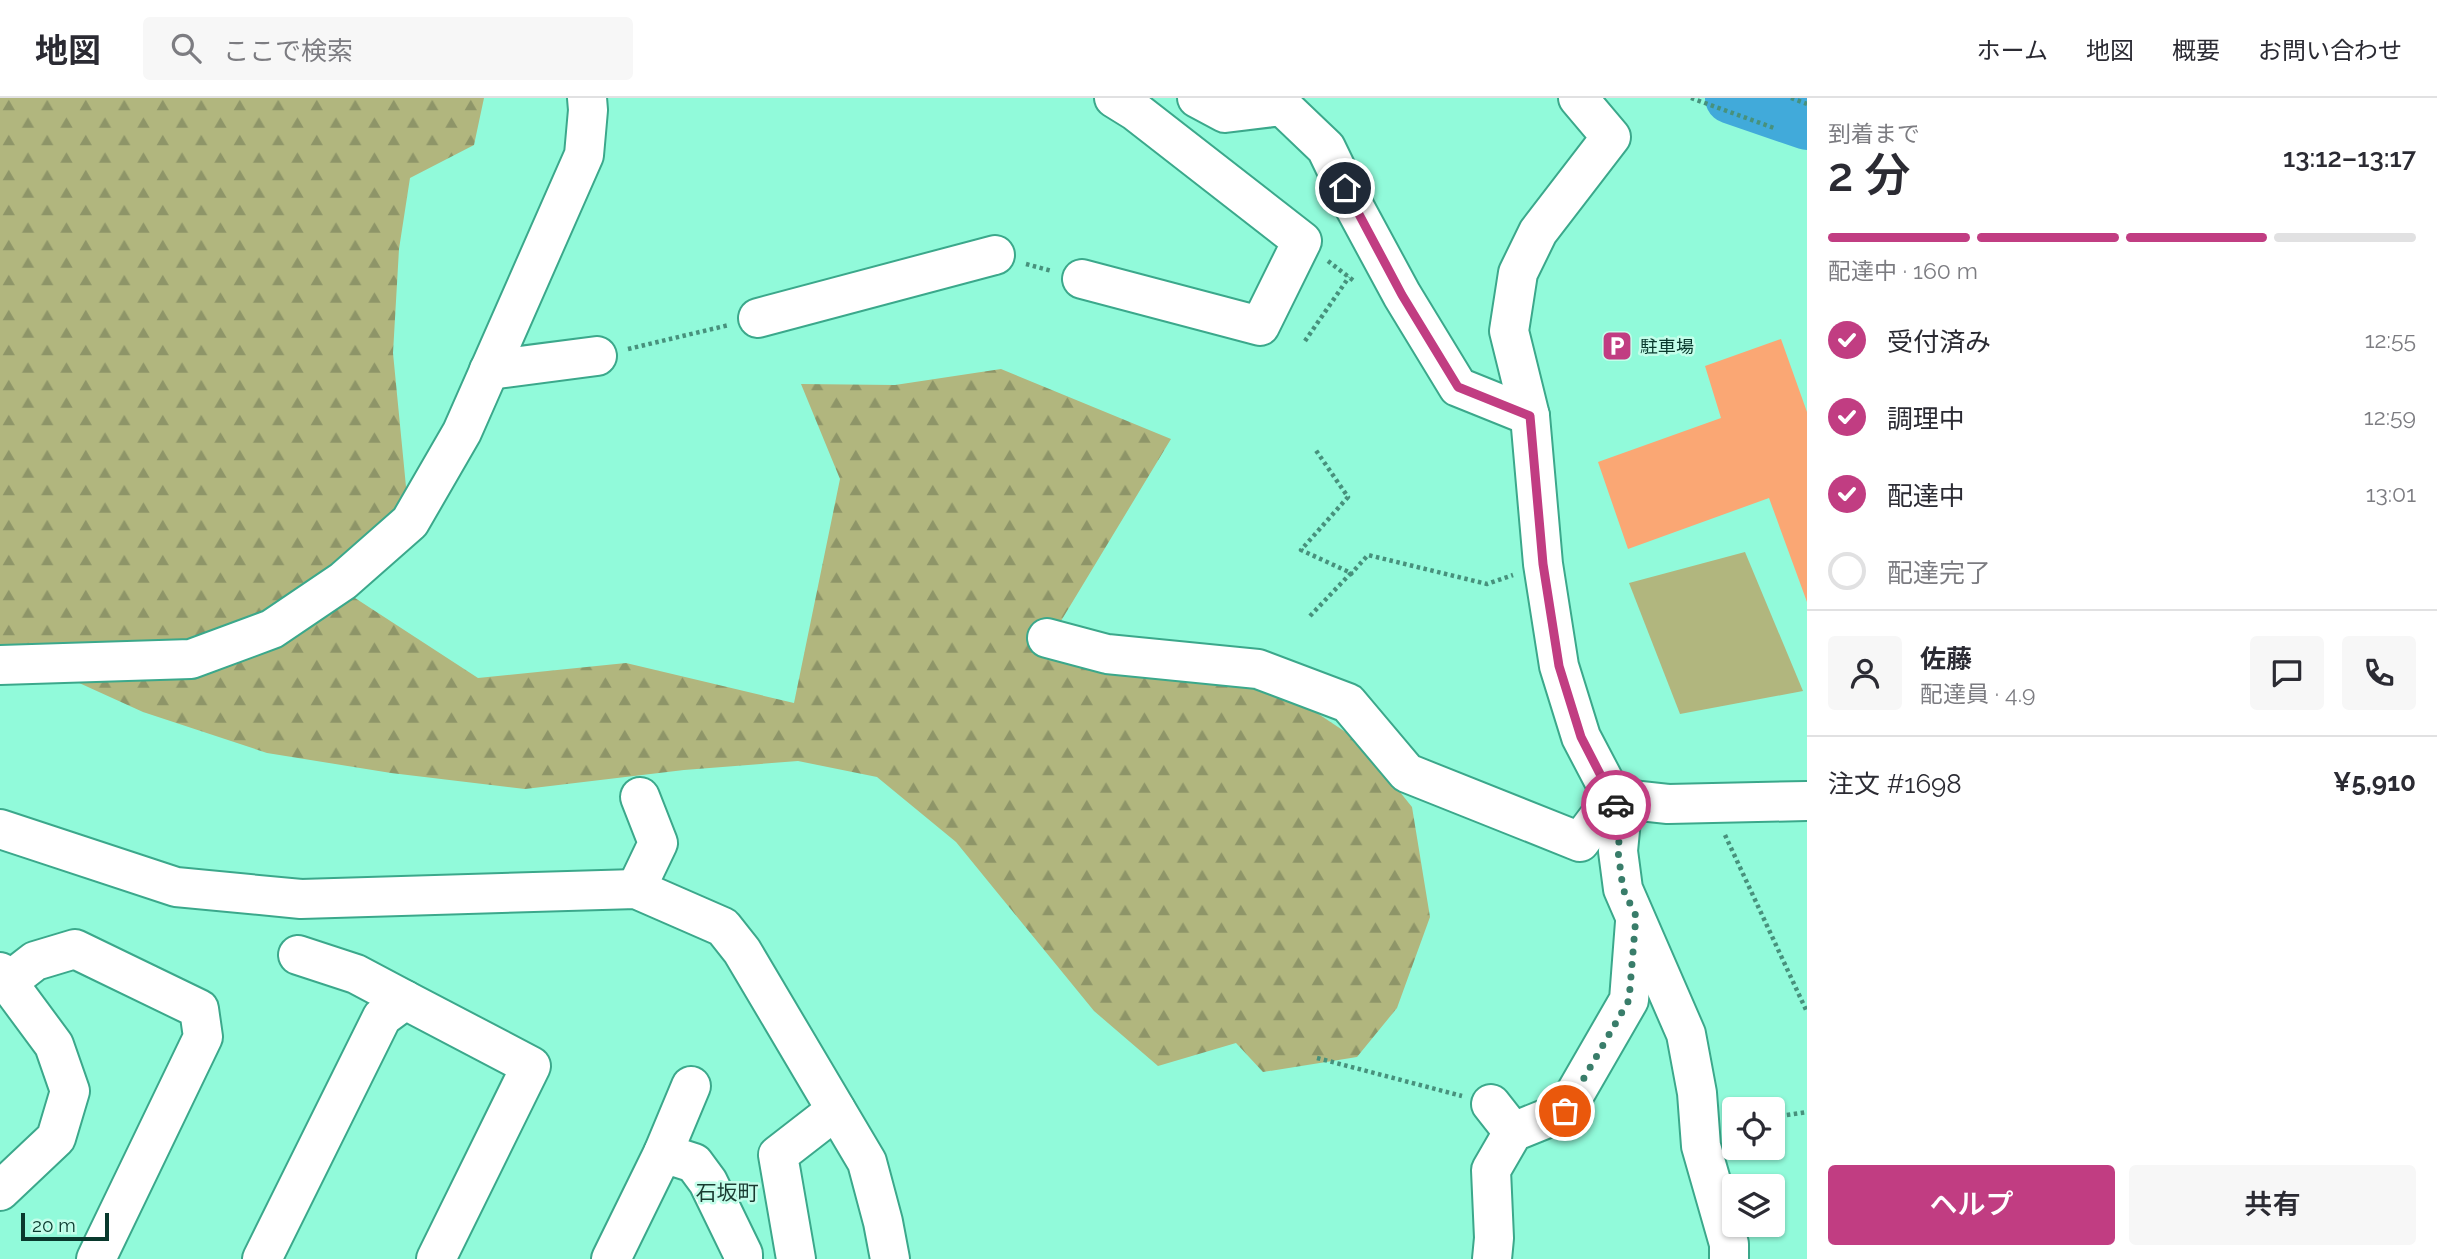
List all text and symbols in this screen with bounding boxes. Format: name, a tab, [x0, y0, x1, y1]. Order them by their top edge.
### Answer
search box	[143, 17, 633, 80]
icon: search	[167, 29, 205, 67]
text: 地図	[35, 31, 101, 70]
text: ここで検索	[223, 36, 353, 66]
text: ホーム	[1977, 36, 2048, 65]
text: 地図	[2086, 36, 2134, 65]
text: 概要	[2172, 36, 2220, 65]
text: お問い合わせ	[2258, 36, 2402, 65]
text: 到着まで	[1828, 120, 1920, 147]
text: 13:12–13:17	[2283, 143, 2416, 173]
text: 2 分	[1828, 148, 1911, 202]
pin	[1315, 158, 1375, 218]
icon: home	[1326, 169, 1364, 207]
text: 配達中 · 160 m	[1828, 257, 1978, 284]
icon: check	[1828, 321, 1866, 359]
text: 12:55	[2365, 326, 2416, 353]
text: 受付済み	[1887, 327, 1991, 357]
parking icon: 駐車場	[1600, 329, 1634, 363]
place label: 駐車場	[1640, 336, 1694, 357]
icon: check	[1828, 398, 1866, 436]
text: 12:59	[2364, 403, 2416, 430]
text: 調理中	[1887, 404, 1965, 434]
icon: check	[1828, 475, 1866, 513]
text: 13:01	[2366, 480, 2416, 507]
text: 配達中	[1887, 481, 1965, 511]
text: 配達完了	[1887, 558, 1991, 588]
button: person	[1828, 636, 1902, 710]
button: chat	[2250, 636, 2324, 710]
button: phone	[2342, 636, 2416, 710]
text: 佐藤	[1920, 644, 1972, 674]
text: 配達員 · 4.9	[1920, 680, 2035, 707]
text: ¥5,910	[2333, 767, 2416, 797]
text: 注文 #1698	[1828, 769, 1962, 799]
courier	[1581, 770, 1651, 840]
icon: car	[1597, 786, 1635, 824]
pin	[1535, 1081, 1595, 1141]
icon: bag	[1546, 1092, 1584, 1130]
map controls	[1722, 1097, 1785, 1237]
button: locate	[1722, 1097, 1785, 1160]
button: ヘルプ	[1828, 1165, 2115, 1245]
button: 共有	[2129, 1165, 2416, 1245]
button: layers	[1722, 1174, 1785, 1237]
district label: 石坂町	[696, 1180, 759, 1205]
scale bar	[21, 1210, 108, 1242]
text: 20 m	[32, 1214, 76, 1236]

